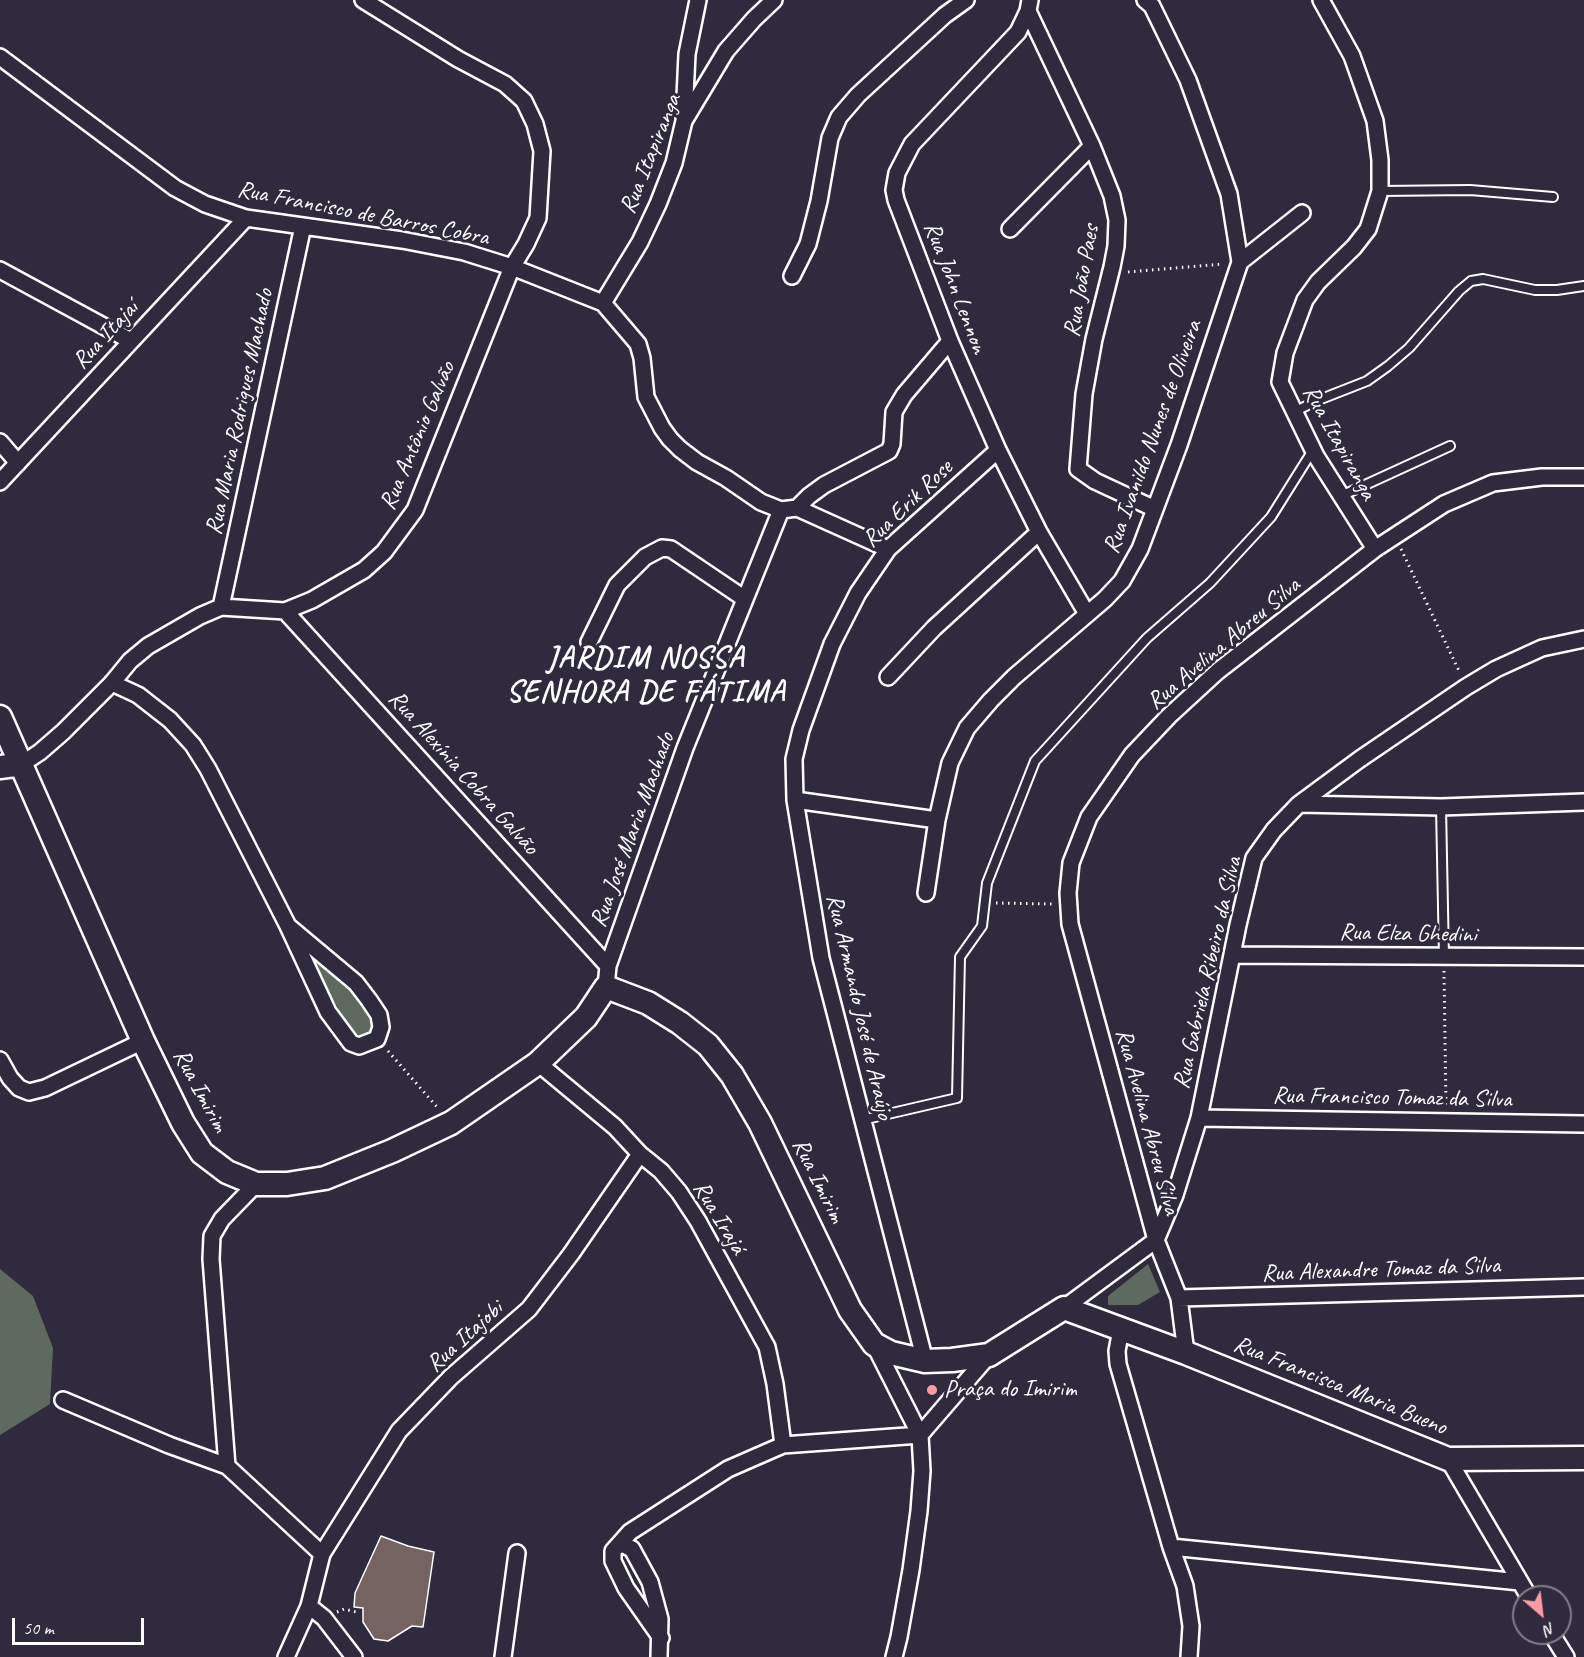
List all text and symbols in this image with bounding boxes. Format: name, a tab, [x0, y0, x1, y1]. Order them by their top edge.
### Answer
street label: Rua Itapiranga	[614, 90, 688, 218]
street label: Rua Francisco de Barros Cobra	[235, 175, 491, 253]
street label: Rua John Lennon	[917, 218, 993, 358]
street label: Rua João Paes	[1058, 223, 1106, 339]
street label: Rua Maria Rodrigues Machado	[200, 286, 280, 538]
street label: Rua Itajaí	[67, 295, 145, 375]
street label: Rua Ivanildo Nunes de Oliveira	[1097, 316, 1209, 558]
street label: Rua Antônio Galvão	[374, 358, 462, 514]
street label: Rua Itapiranga	[1296, 381, 1382, 505]
street label: Rua Erik Rose	[857, 454, 959, 554]
street label: Rua Avelina Abreu Silva	[1142, 572, 1306, 716]
district label: JARDIM NOSSA SENHORA DE FÁTIMA	[507, 641, 785, 712]
street label: Rua Alexínia Cobra Galvão	[382, 685, 544, 861]
street label: Rua José Maria Machado	[584, 729, 682, 931]
street label: Rua Gabriela Ribeiro da Silva	[1167, 854, 1249, 1092]
street label: Rua Armando José de Araújo	[819, 892, 899, 1122]
street label: Rua Elza Ghedini	[1339, 918, 1477, 950]
street label: Rua Avelina Abreu Silva	[1108, 1026, 1186, 1218]
street label: Rua Imirim	[166, 1044, 234, 1138]
street label: Rua Francisco Tomaz da Silva	[1272, 1082, 1512, 1114]
street label: Rua Imirim	[785, 1134, 851, 1228]
street label: Rua Irajá	[686, 1176, 752, 1260]
street label: Rua Alexandre Tomaz da Silva	[1261, 1251, 1501, 1289]
street label: Rua Itajobi	[421, 1295, 509, 1379]
street label: Rua Francisca Maria Bueno	[1229, 1330, 1451, 1442]
place label: Praça do Imirim	[944, 1376, 1077, 1404]
marker: Praça do Imirim	[925, 1383, 939, 1397]
north arrow	[1512, 1585, 1572, 1645]
scale bar	[15, 1606, 147, 1644]
text: 50 m	[23, 1617, 54, 1639]
text: N	[1540, 1618, 1559, 1640]

